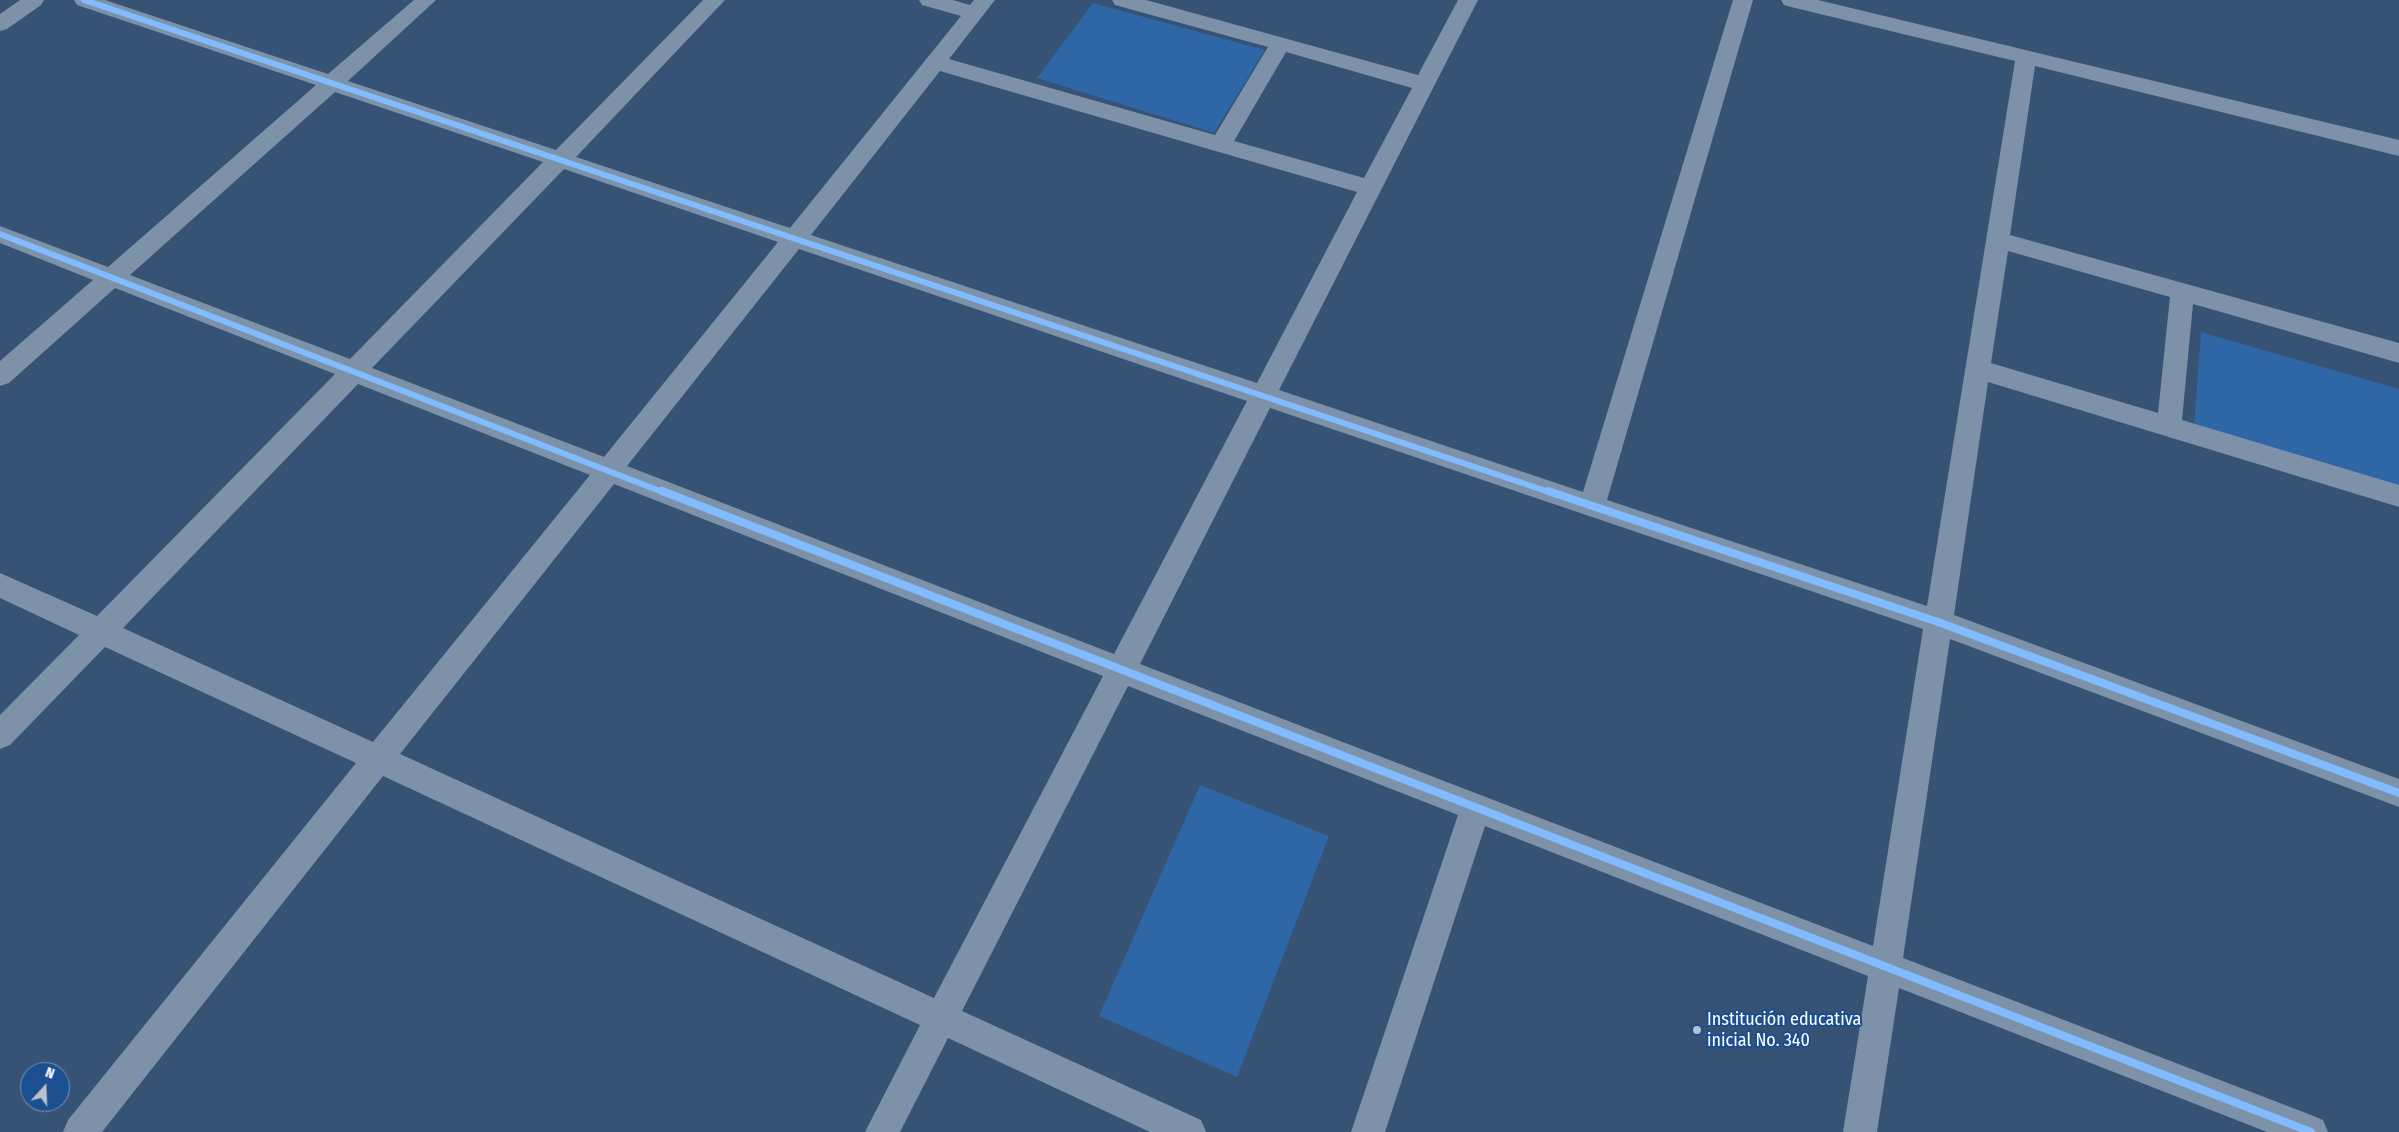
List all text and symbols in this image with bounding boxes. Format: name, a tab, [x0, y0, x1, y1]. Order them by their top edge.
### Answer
place label: Institución educativa inicial No. 340	[1707, 1009, 1861, 1052]
marker: Institución educativa inicial No. 340	[1691, 1024, 1703, 1036]
north arrow	[20, 1062, 70, 1112]
text: N	[43, 1064, 57, 1083]

